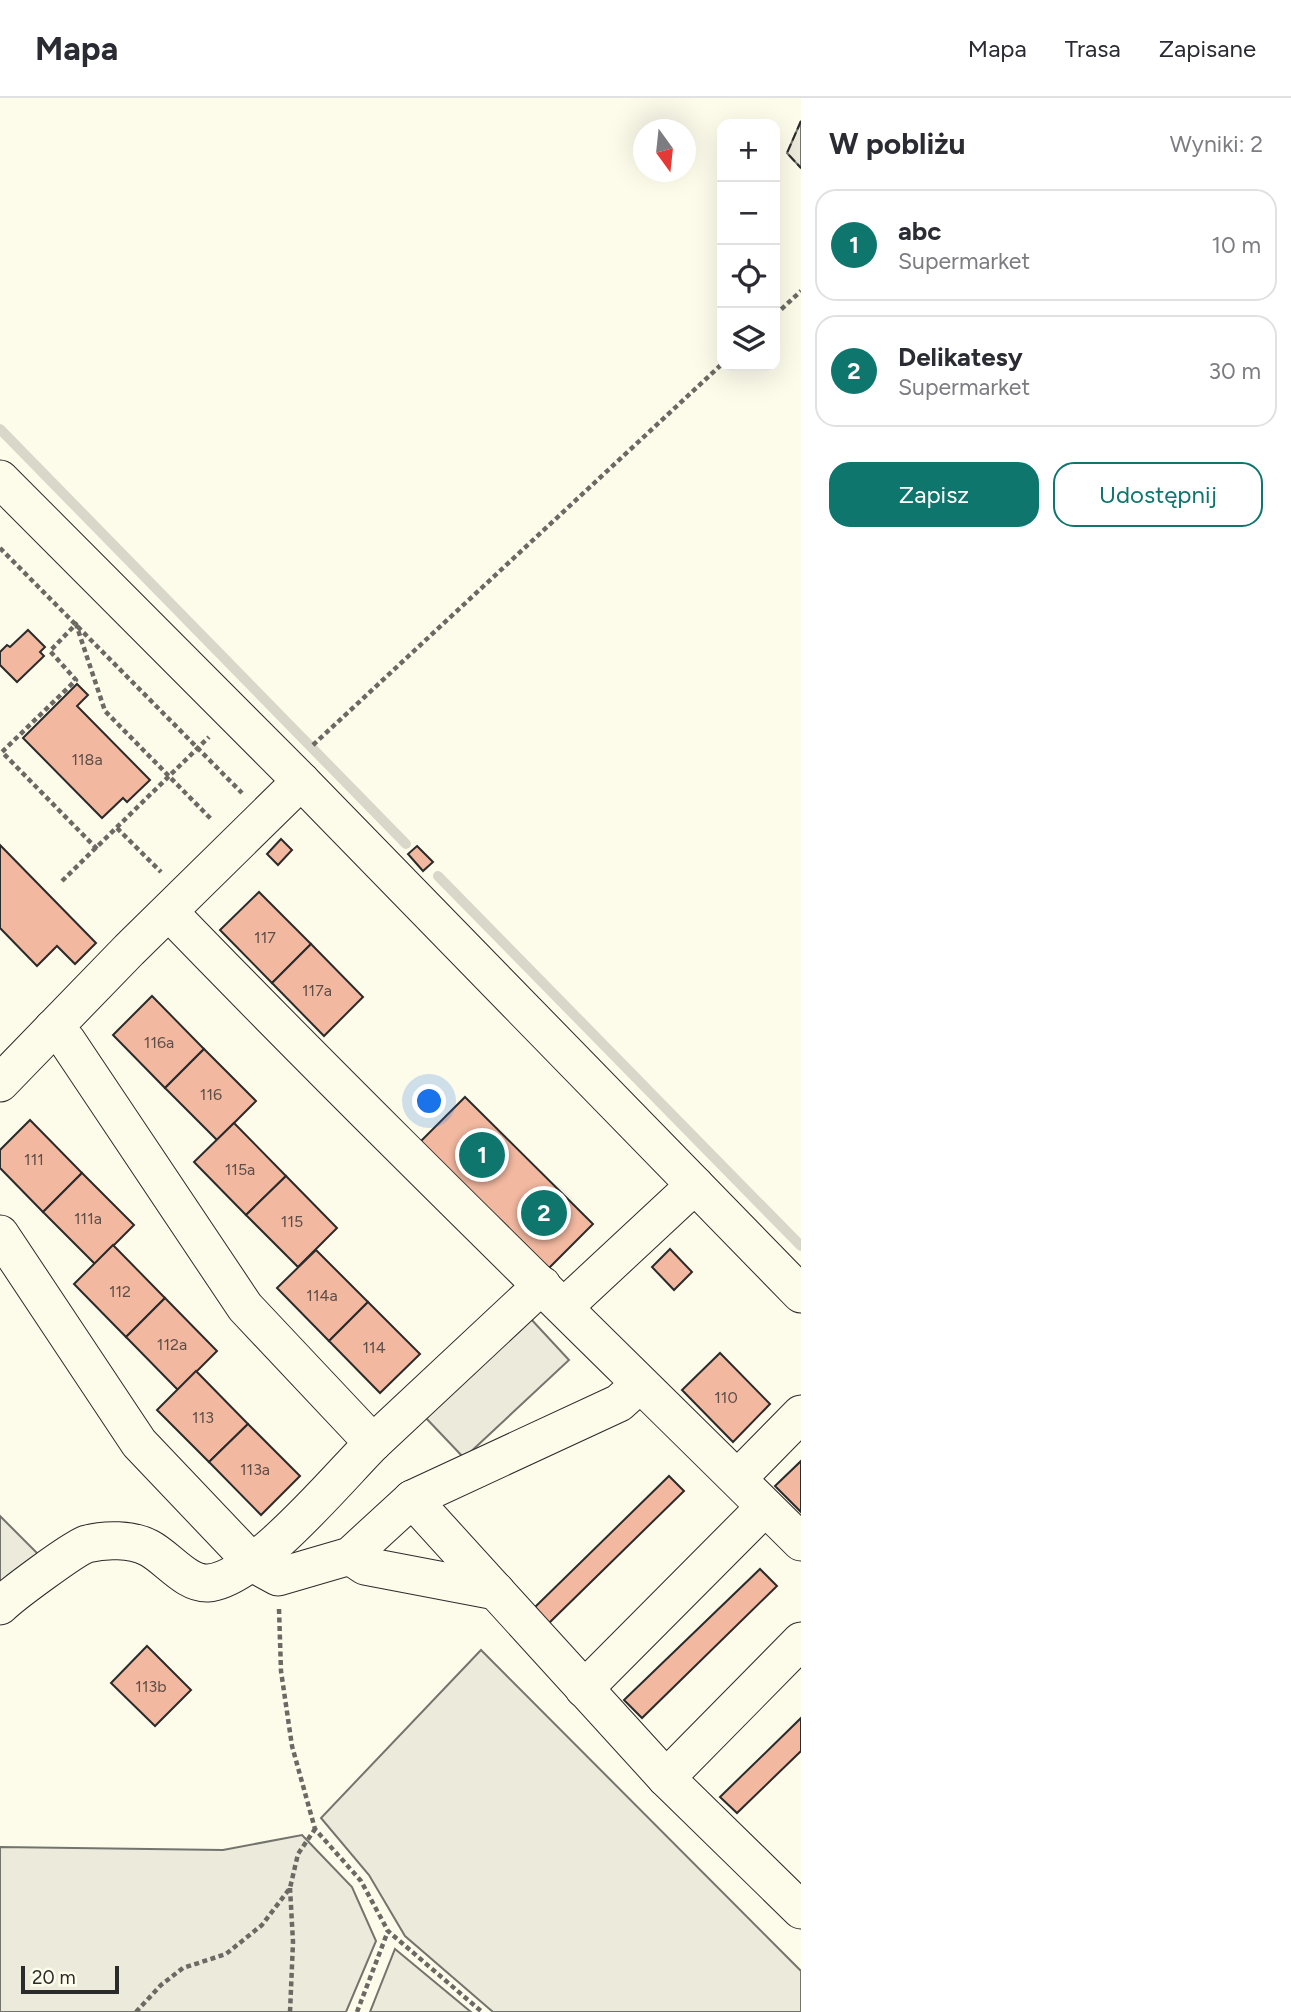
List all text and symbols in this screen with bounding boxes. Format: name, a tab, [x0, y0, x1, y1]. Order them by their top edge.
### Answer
text: Mapa	[35, 29, 118, 68]
text: Mapa	[968, 34, 1027, 63]
text: Trasa	[1065, 34, 1121, 63]
text: Zapisane	[1159, 34, 1256, 63]
north arrow	[633, 119, 696, 182]
map controls	[717, 119, 780, 371]
button: +	[717, 119, 780, 182]
text: W pobliżu	[829, 125, 966, 162]
text: Wyniki: 2	[1170, 130, 1263, 158]
button: −	[717, 182, 780, 245]
text: abc	[898, 215, 942, 247]
text: 1	[849, 231, 859, 259]
text: 10 m	[1212, 231, 1261, 259]
button: locate	[717, 245, 780, 308]
text: Supermarket	[898, 247, 1030, 275]
button: layers	[717, 308, 780, 371]
text: Delikatesy	[898, 341, 1023, 373]
text: 2	[847, 357, 861, 385]
text: 30 m	[1208, 357, 1261, 385]
text: Supermarket	[898, 373, 1030, 401]
button: Zapisz	[829, 462, 1039, 527]
button: Udostępnij	[1053, 462, 1263, 527]
house number: 118a	[71, 750, 103, 769]
house number: 117	[254, 928, 276, 947]
house number: 117a	[302, 981, 332, 1000]
house number: 116a	[144, 1033, 174, 1052]
your location	[412, 1084, 446, 1118]
house number: 116	[200, 1085, 222, 1104]
pin: 1	[459, 1129, 505, 1181]
house number: 111	[24, 1150, 44, 1169]
house number: 115a	[225, 1160, 255, 1179]
pin: 2	[521, 1187, 567, 1239]
house number: 111a	[74, 1209, 102, 1228]
house number: 115	[281, 1212, 303, 1231]
house number: 112	[109, 1282, 131, 1301]
house number: 114a	[306, 1286, 338, 1305]
house number: 112a	[157, 1335, 187, 1354]
house number: 114	[362, 1338, 386, 1357]
house number: 110	[714, 1388, 738, 1407]
house number: 113	[192, 1408, 214, 1427]
house number: 113a	[240, 1460, 270, 1479]
house number: 113b	[135, 1677, 167, 1696]
scale bar	[21, 1963, 119, 1995]
text: 20 m	[32, 1966, 76, 1989]

